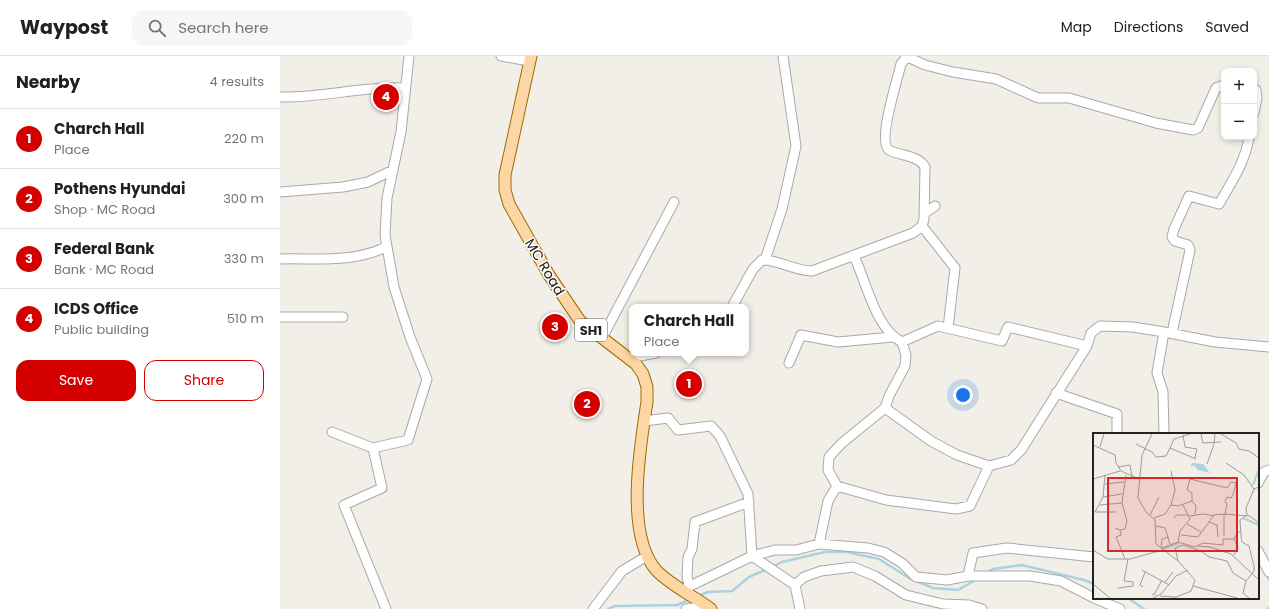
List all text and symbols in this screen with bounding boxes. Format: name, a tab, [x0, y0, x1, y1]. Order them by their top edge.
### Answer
search box	[132, 10, 412, 46]
text: Waypost	[20, 14, 108, 41]
icon: search	[146, 17, 168, 39]
text: Search here	[178, 17, 269, 38]
text: Map	[1061, 17, 1092, 37]
text: Directions	[1114, 17, 1183, 37]
text: Saved	[1205, 17, 1249, 37]
map controls	[1221, 68, 1257, 140]
button: +	[1221, 68, 1257, 104]
text: Nearby	[16, 70, 80, 94]
text: 4 results	[210, 72, 264, 91]
pin: 4	[373, 82, 399, 112]
button: −	[1221, 104, 1257, 140]
text: Charch Hall	[54, 118, 145, 139]
text: 1	[27, 129, 31, 148]
text: 220 m	[224, 129, 264, 148]
text: Place	[54, 140, 89, 159]
text: Pothens Hyundai	[54, 178, 185, 199]
text: 2	[25, 189, 33, 208]
text: 300 m	[223, 189, 264, 208]
text: Shop · MC Road	[54, 200, 155, 219]
street label: MC Road	[520, 235, 570, 299]
text: Federal Bank	[54, 238, 155, 259]
text: 3	[25, 249, 33, 268]
text: 330 m	[224, 249, 264, 268]
text: Bank · MC Road	[54, 260, 154, 279]
text: ICDS Office	[54, 298, 139, 319]
popup	[629, 304, 749, 356]
text: 4	[25, 309, 33, 328]
text: 510 m	[227, 309, 264, 328]
text: Charch Hall	[644, 310, 734, 331]
pin: 3	[542, 312, 568, 342]
road number: SH1	[575, 319, 607, 341]
text: Public building	[54, 320, 149, 339]
text: Place	[644, 332, 679, 351]
button: Save	[16, 360, 136, 401]
button: Share	[144, 360, 264, 401]
pin: 1	[676, 369, 702, 399]
your location	[953, 385, 973, 405]
pin: 2	[574, 389, 600, 419]
inset map	[1093, 433, 1259, 599]

